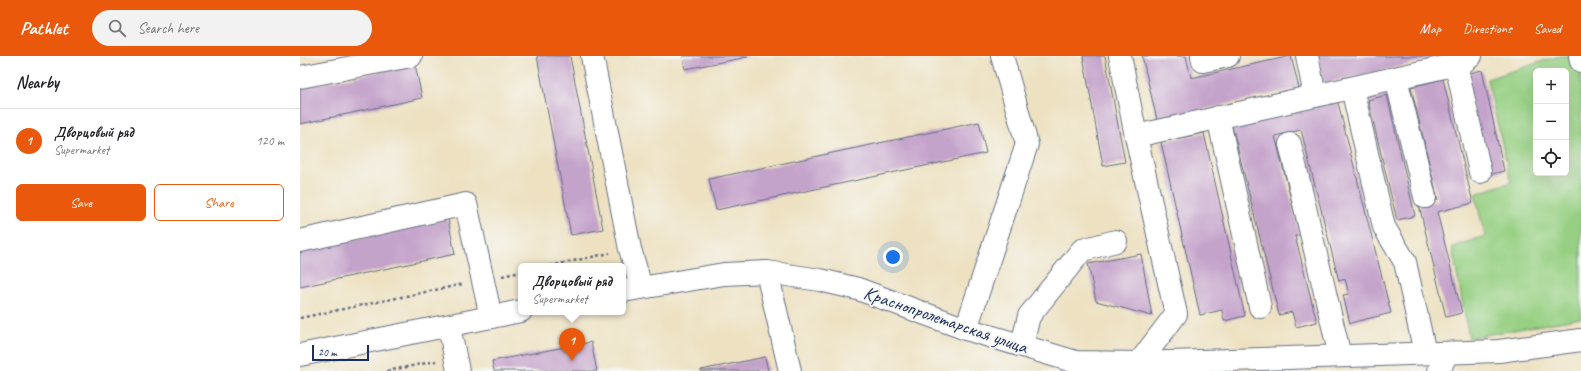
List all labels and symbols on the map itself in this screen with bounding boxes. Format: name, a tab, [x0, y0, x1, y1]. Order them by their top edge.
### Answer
your location	[883, 247, 903, 267]
street label: Краснопролетарская улица	[861, 281, 1032, 360]
pin: 1	[559, 328, 585, 361]
scale bar	[312, 343, 369, 362]

